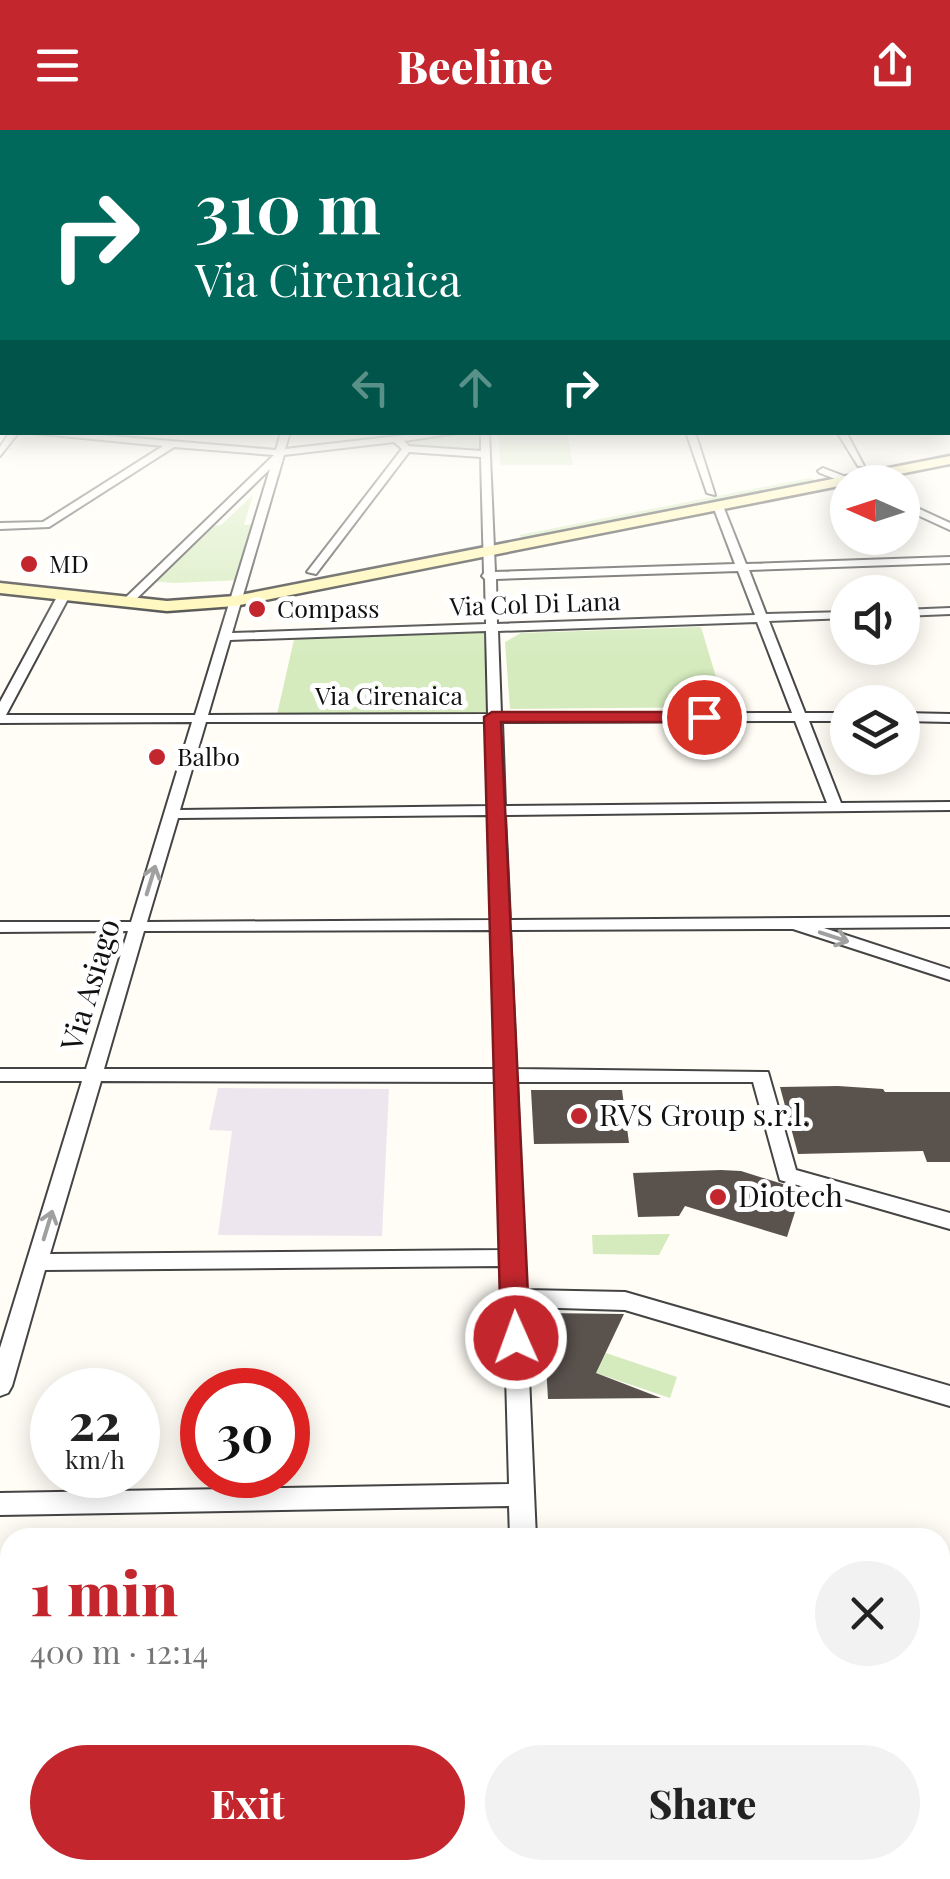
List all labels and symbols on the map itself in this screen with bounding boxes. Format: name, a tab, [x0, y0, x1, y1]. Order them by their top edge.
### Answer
north arrow	[830, 465, 920, 555]
place label: MD	[49, 546, 89, 579]
marker: MD	[18, 553, 40, 575]
street label: Via Col Di Lana	[448, 583, 621, 622]
place label: Compass	[277, 591, 379, 624]
marker: Compass	[246, 598, 268, 620]
pin	[662, 675, 747, 760]
street label: Via Cirenaica	[314, 678, 463, 711]
place label: Balbo	[177, 739, 240, 772]
marker: Balbo	[146, 746, 168, 768]
one-way arrow	[143, 865, 161, 897]
street label: Via Asiago	[50, 914, 128, 1056]
one-way arrow	[818, 930, 850, 948]
place label: RVS Group s.r.l.	[599, 1094, 810, 1134]
marker: RVS Group s.r.l.	[568, 1105, 590, 1127]
place label: Diotech	[738, 1175, 843, 1215]
marker: Diotech	[707, 1186, 729, 1208]
one-way arrow	[40, 1210, 58, 1241]
position arrow	[464, 1286, 568, 1390]
speed limit sign: 30	[180, 1368, 310, 1498]

